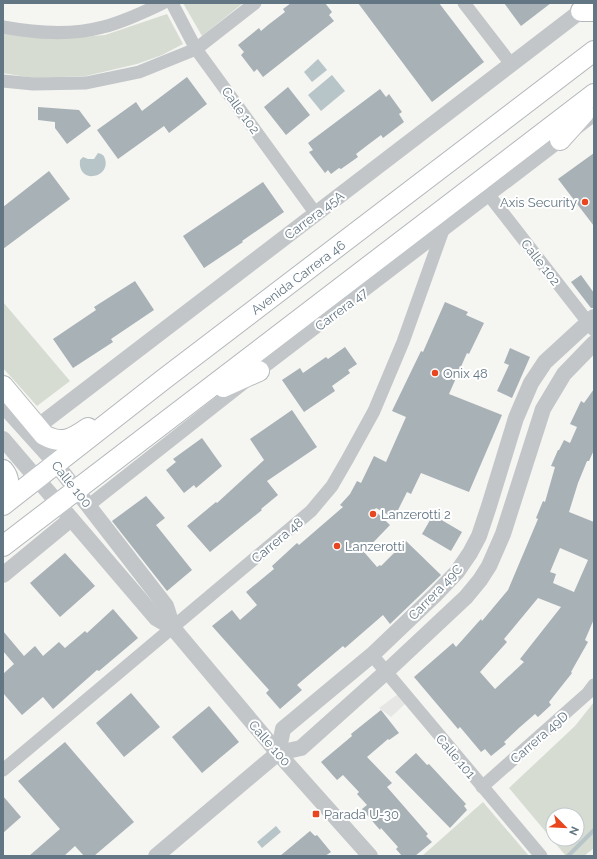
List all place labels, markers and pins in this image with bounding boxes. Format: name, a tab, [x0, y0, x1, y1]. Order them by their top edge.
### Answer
place label: Axis Security	[500, 195, 577, 210]
marker: Axis Security	[580, 197, 590, 207]
place label: Onix 48	[443, 366, 488, 381]
marker: Onix 48	[430, 368, 440, 378]
place label: Lanzerotti 2	[381, 507, 451, 522]
marker: Lanzerotti 2	[368, 509, 378, 519]
place label: Lanzerotti	[345, 539, 405, 554]
marker: Lanzerotti	[332, 541, 342, 551]
place label: Parada U-30	[324, 807, 399, 822]
marker: Parada U-30	[311, 809, 321, 819]

